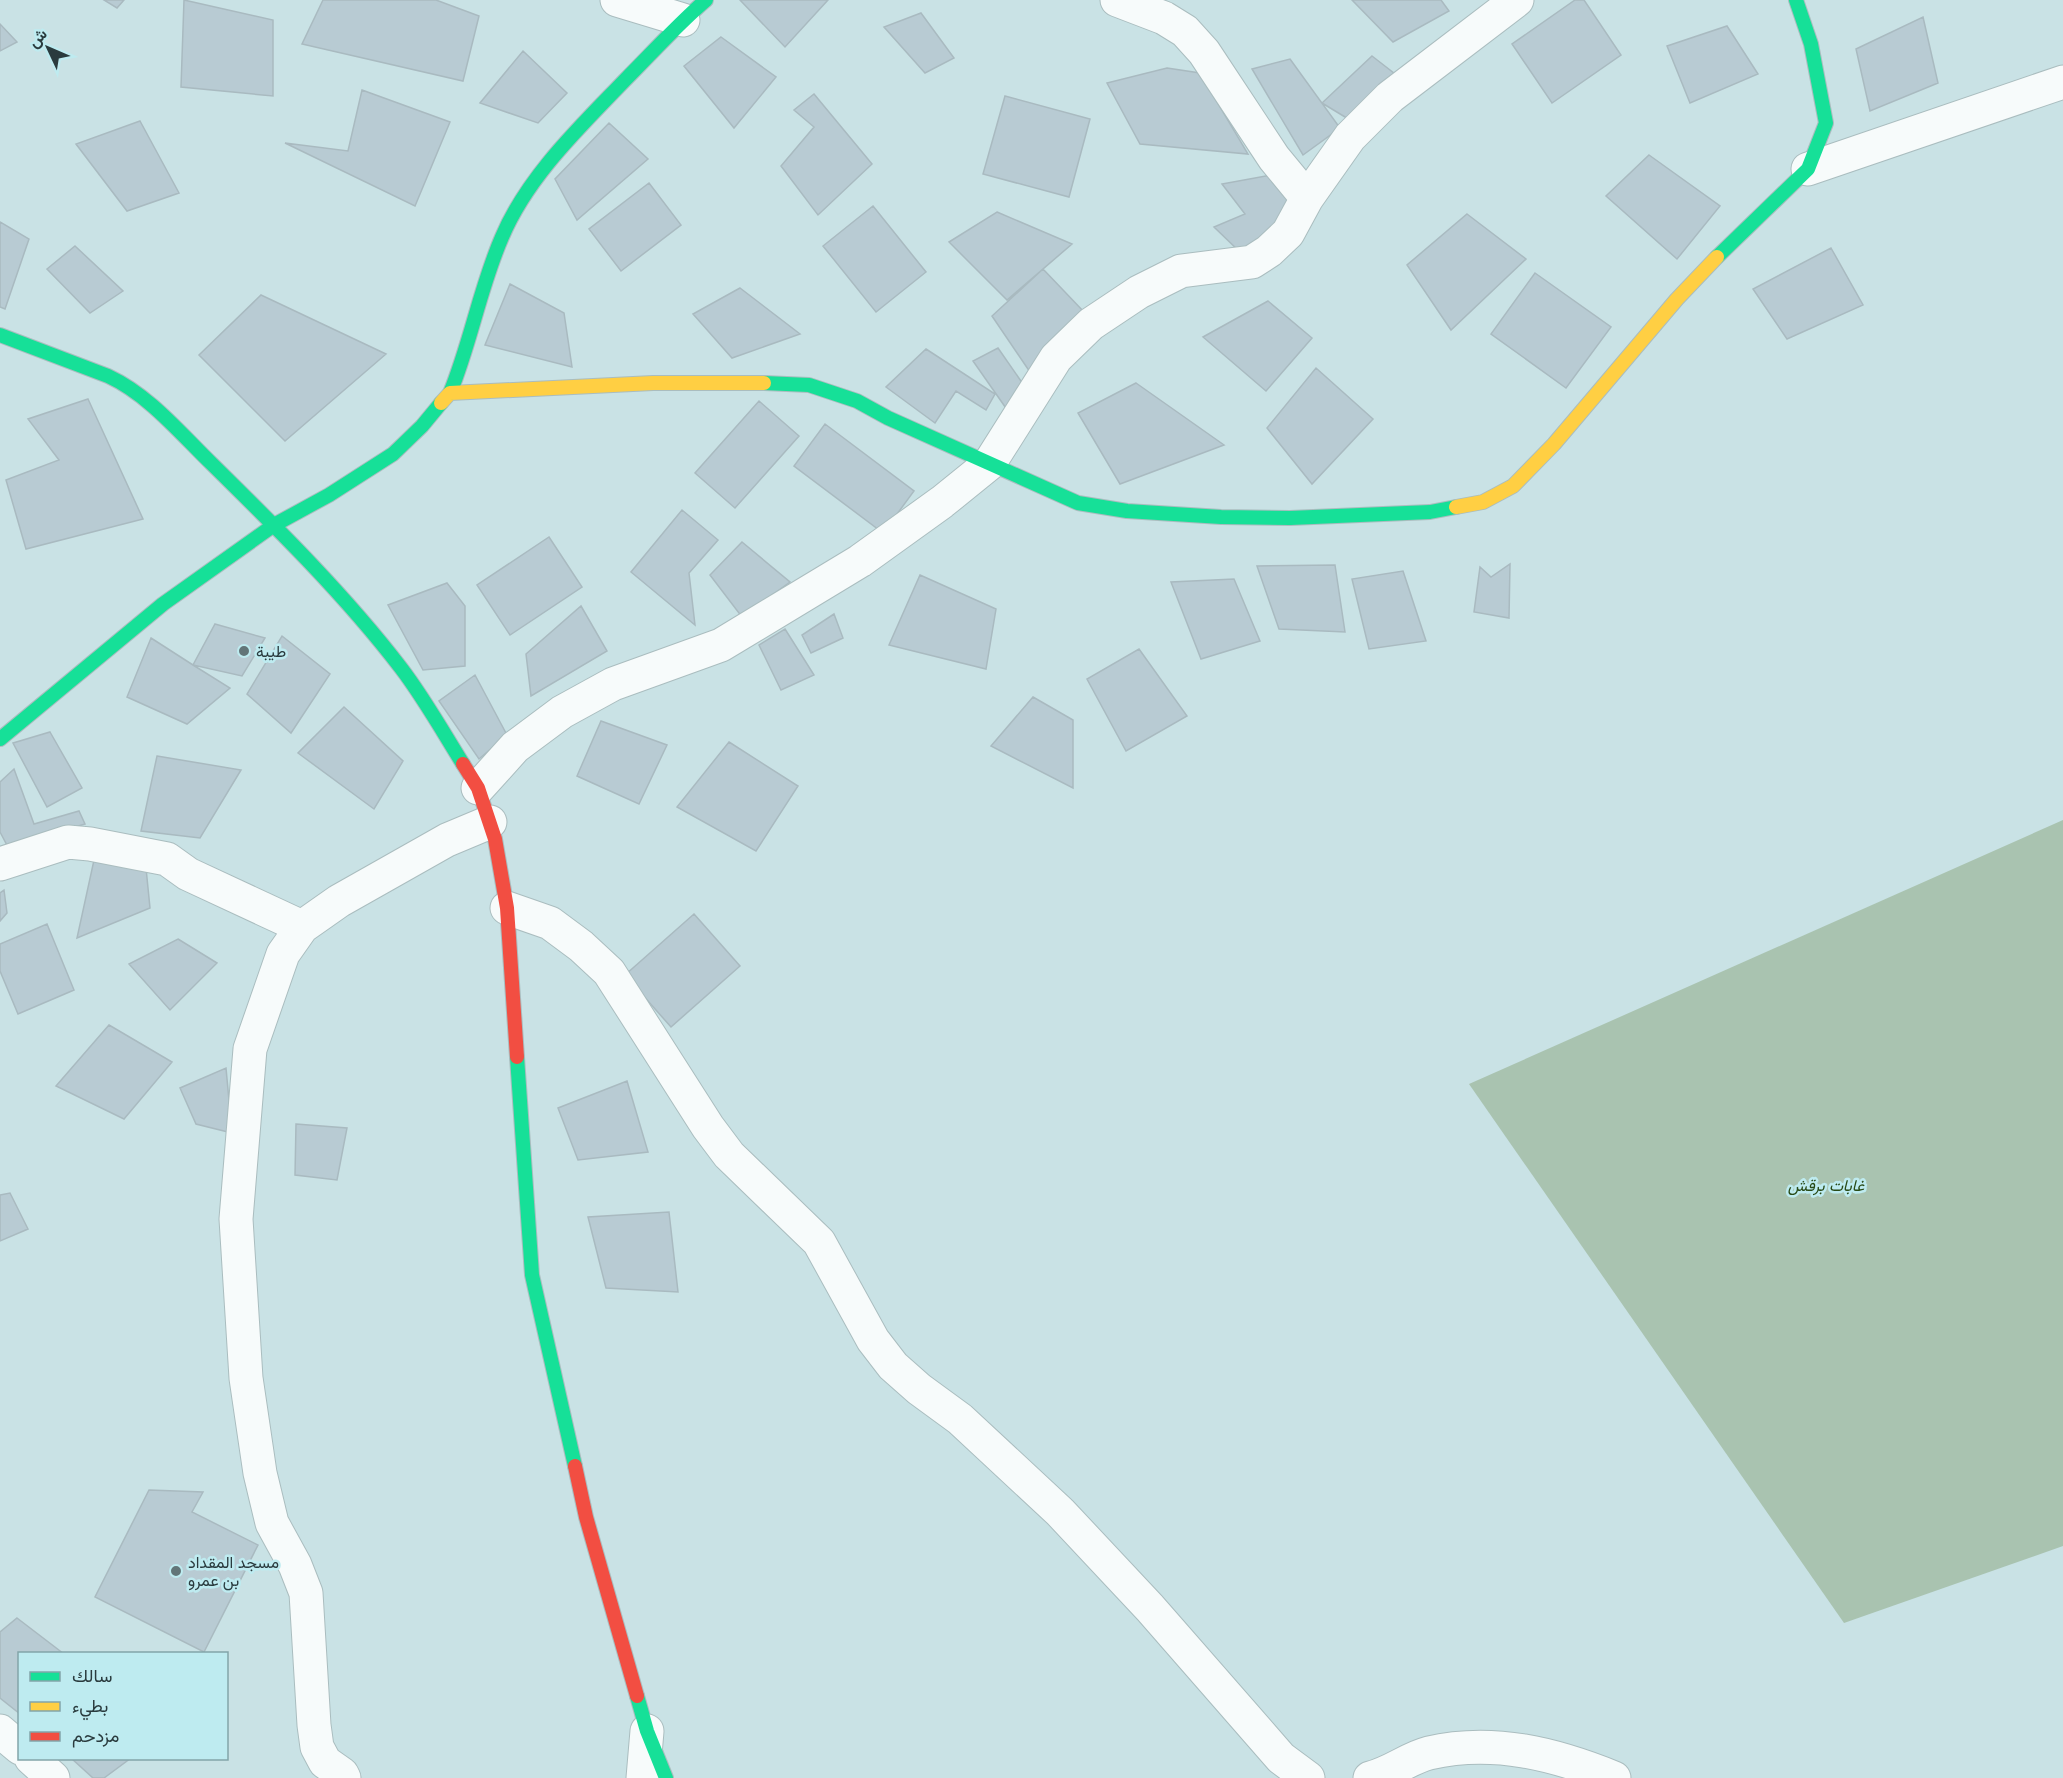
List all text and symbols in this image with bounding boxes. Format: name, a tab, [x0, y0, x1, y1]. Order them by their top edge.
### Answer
north arrow	[18, 18, 78, 78]
text: ش	[23, 24, 55, 55]
place label: طيبة	[256, 641, 286, 666]
marker: طيبة	[237, 644, 251, 658]
park label: غابات برقش	[1788, 1175, 1865, 1200]
place label: مسجد المقداد بن عمرو	[188, 1552, 279, 1595]
marker: مسجد المقداد بن عمرو	[169, 1564, 183, 1578]
legend	[18, 1652, 228, 1760]
text: سالك	[72, 1664, 112, 1692]
text: بطيء	[72, 1694, 108, 1722]
text: مزدحم	[72, 1724, 119, 1752]

